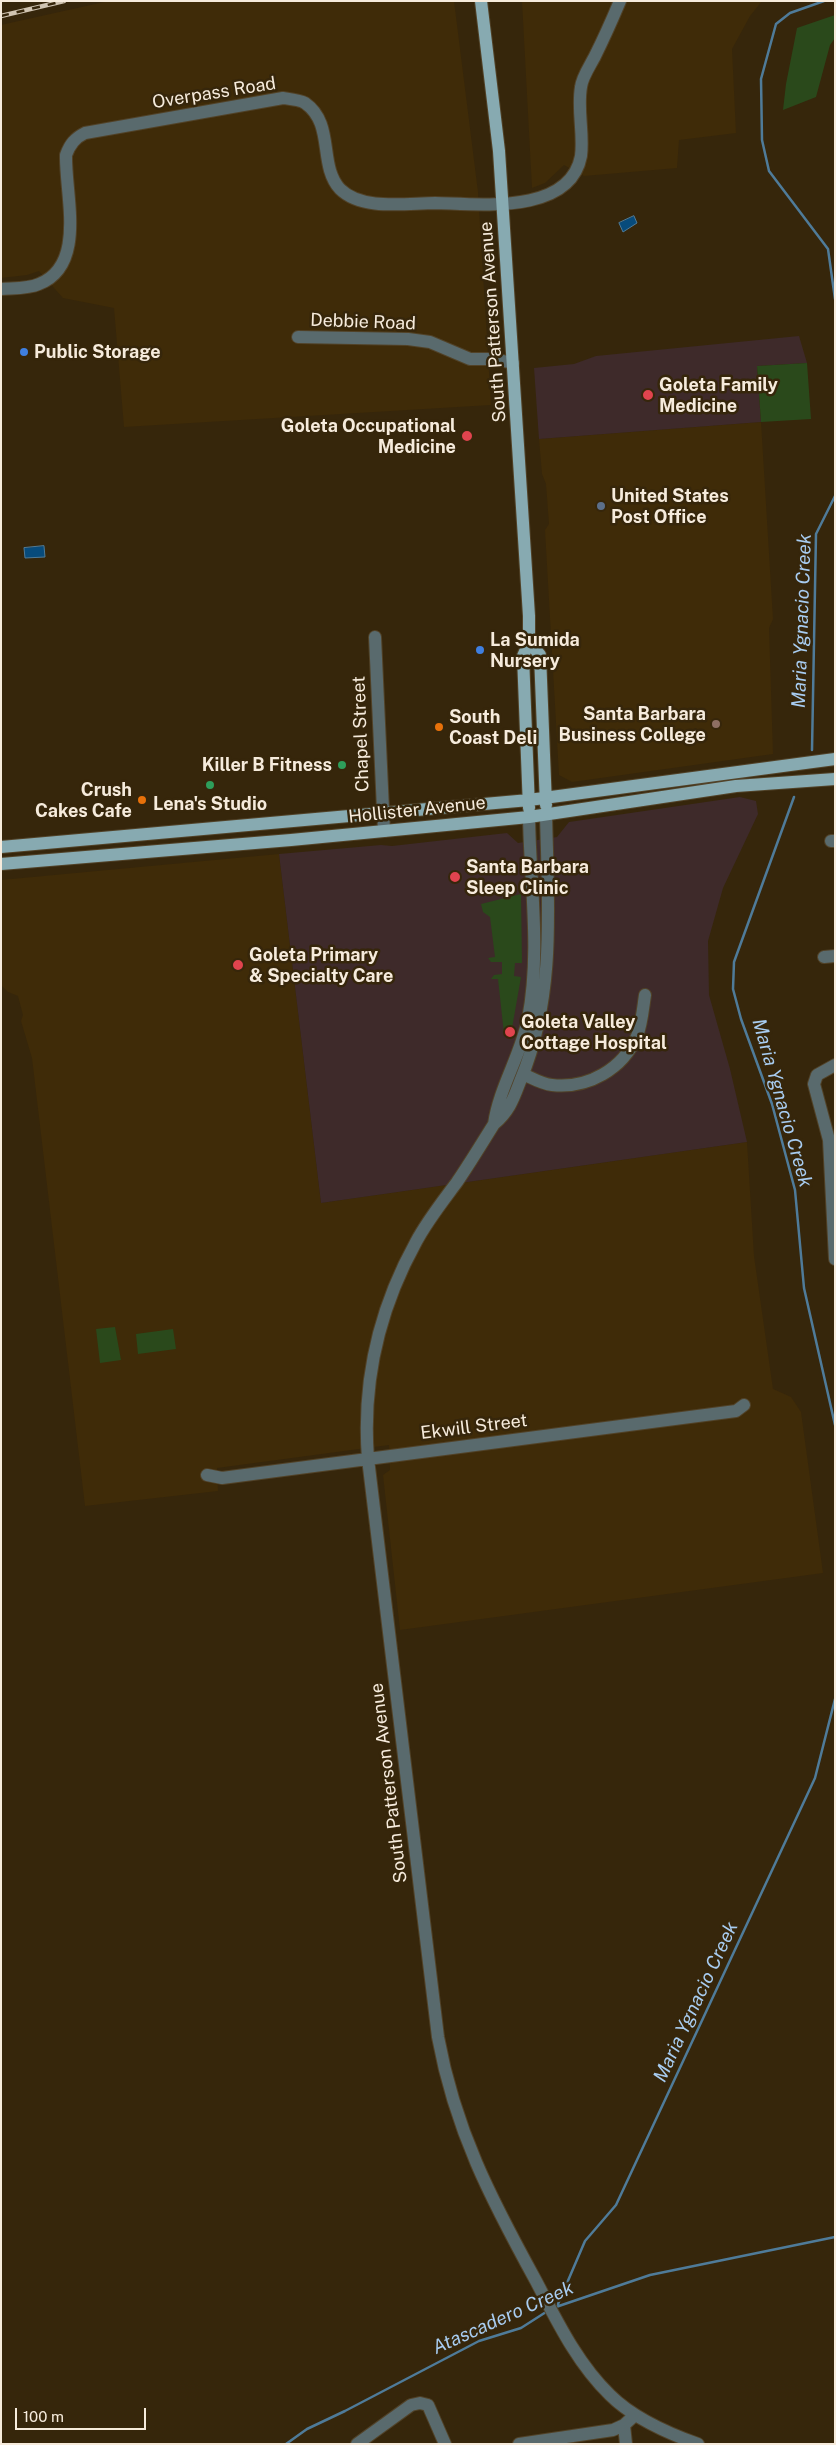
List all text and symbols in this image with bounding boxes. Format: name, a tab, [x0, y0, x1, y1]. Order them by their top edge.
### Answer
street label: Overpass Road	[151, 73, 277, 113]
street label: South Patterson Avenue	[475, 221, 511, 423]
street label: Debbie Road	[310, 309, 416, 335]
place label: Public Storage	[34, 341, 161, 363]
marker: Public Storage	[18, 346, 30, 358]
place label: Goleta Family Medicine	[659, 374, 778, 416]
marker: Goleta Family Medicine	[641, 388, 655, 402]
place label: Goleta Occupational Medicine	[281, 415, 456, 458]
marker: Goleta Occupational Medicine	[460, 429, 474, 443]
place label: United States Post Office	[611, 485, 729, 528]
marker: United States Post Office	[595, 500, 607, 512]
water label: Maria Ygnacio Creek	[788, 533, 816, 709]
place label: La Sumida Nursery	[490, 629, 580, 672]
marker: La Sumida Nursery	[474, 644, 486, 656]
street label: Chapel Street	[348, 676, 374, 792]
place label: Santa Barbara Business College	[559, 703, 706, 746]
place label: South Coast Deli	[449, 706, 537, 749]
marker: Santa Barbara Business College	[710, 718, 722, 730]
marker: South Coast Deli	[433, 721, 445, 733]
place label: Killer B Fitness	[202, 754, 332, 776]
marker: Killer B Fitness	[336, 759, 348, 771]
place label: Crush Cakes Cafe	[35, 779, 132, 822]
marker: Lena's Studio	[204, 779, 216, 791]
street label: Hollister Avenue	[347, 792, 487, 828]
place label: Lena's Studio	[153, 793, 267, 815]
marker: Crush Cakes Cafe	[136, 794, 148, 806]
place label: Santa Barbara Sleep Clinic	[466, 856, 589, 899]
marker: Santa Barbara Sleep Clinic	[448, 870, 462, 884]
place label: Goleta Primary & Specialty Care	[249, 944, 393, 986]
marker: Goleta Primary & Specialty Care	[231, 958, 245, 972]
place label: Goleta Valley Cottage Hospital	[521, 1011, 667, 1054]
water label: Maria Ygnacio Creek	[747, 1016, 817, 1190]
marker: Goleta Valley Cottage Hospital	[503, 1025, 517, 1039]
street label: Ekwill Street	[419, 1410, 529, 1444]
street label: South Patterson Avenue	[366, 1682, 412, 1884]
water label: Maria Ygnacio Creek	[649, 1918, 743, 2086]
water label: Atascadero Creek	[429, 2277, 577, 2359]
scale bar	[18, 2398, 149, 2430]
text: 100 m	[23, 2408, 64, 2425]

